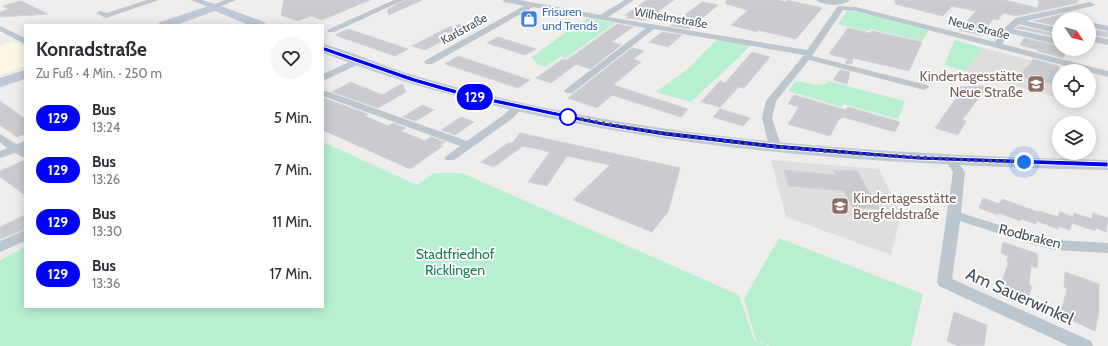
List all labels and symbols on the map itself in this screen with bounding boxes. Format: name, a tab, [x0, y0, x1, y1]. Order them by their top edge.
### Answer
place label: Frisuren und Trends	[542, 4, 598, 33]
street label: Wilhelmstraße	[633, 4, 709, 31]
shop icon: Frisuren und Trends	[519, 9, 539, 29]
street label: Karlstraße	[438, 10, 490, 47]
north arrow	[1052, 12, 1096, 56]
street label: Neue Straße	[947, 13, 1011, 42]
place label: Kindertagesstätte Neue Straße	[920, 67, 1023, 101]
school or university icon: Kindertagesstätte Neue Straße	[1026, 74, 1046, 94]
line badge: 129	[452, 84, 498, 110]
unlabelled marker	[559, 108, 577, 126]
your location	[1014, 152, 1034, 172]
place label: Kindertagesstätte Bergfeldstraße	[853, 189, 956, 223]
school or university icon: Kindertagesstätte Bergfeldstraße	[830, 196, 850, 216]
street label: Rodbraken	[997, 220, 1063, 252]
park label: Stadtfriedhof Ricklingen	[416, 245, 495, 279]
street label: Am Sauerwinkel	[963, 263, 1077, 329]

